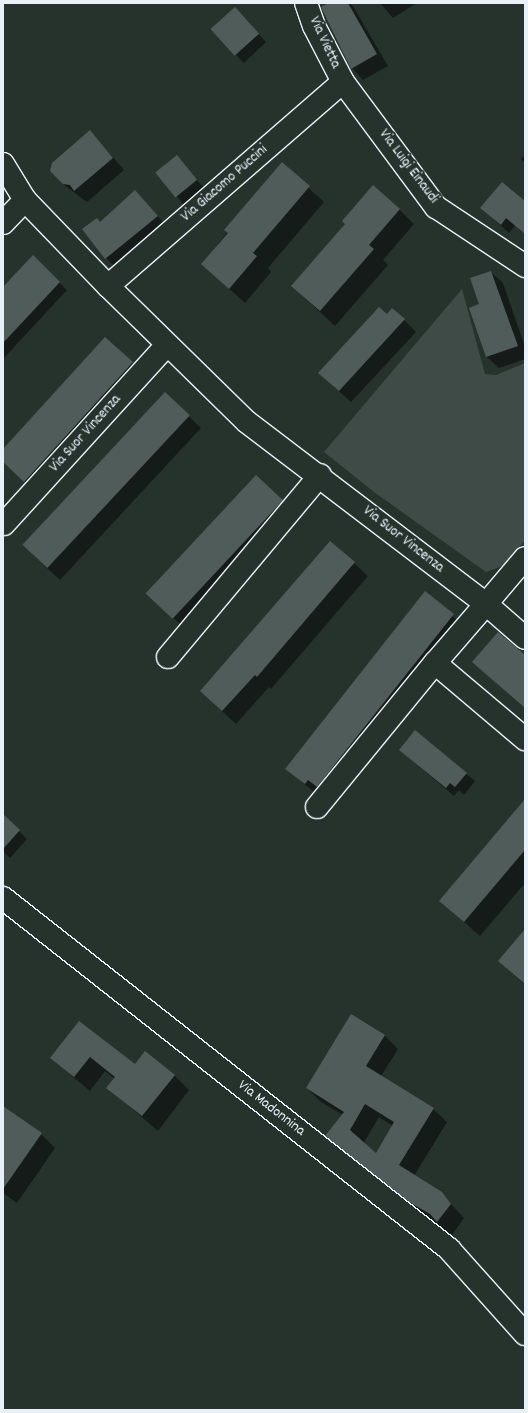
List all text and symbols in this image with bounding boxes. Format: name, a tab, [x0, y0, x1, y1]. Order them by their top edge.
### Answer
street label: Via Vietta	[304, 14, 344, 72]
street label: Via Luigi Einaudi	[374, 126, 442, 208]
street label: Via Giacomo Puccini	[178, 142, 272, 226]
street label: Via Suor Vincenza	[46, 391, 126, 477]
street label: Via Suor Vincenza	[359, 503, 447, 577]
street label: Via Madonnina	[234, 1077, 308, 1141]

